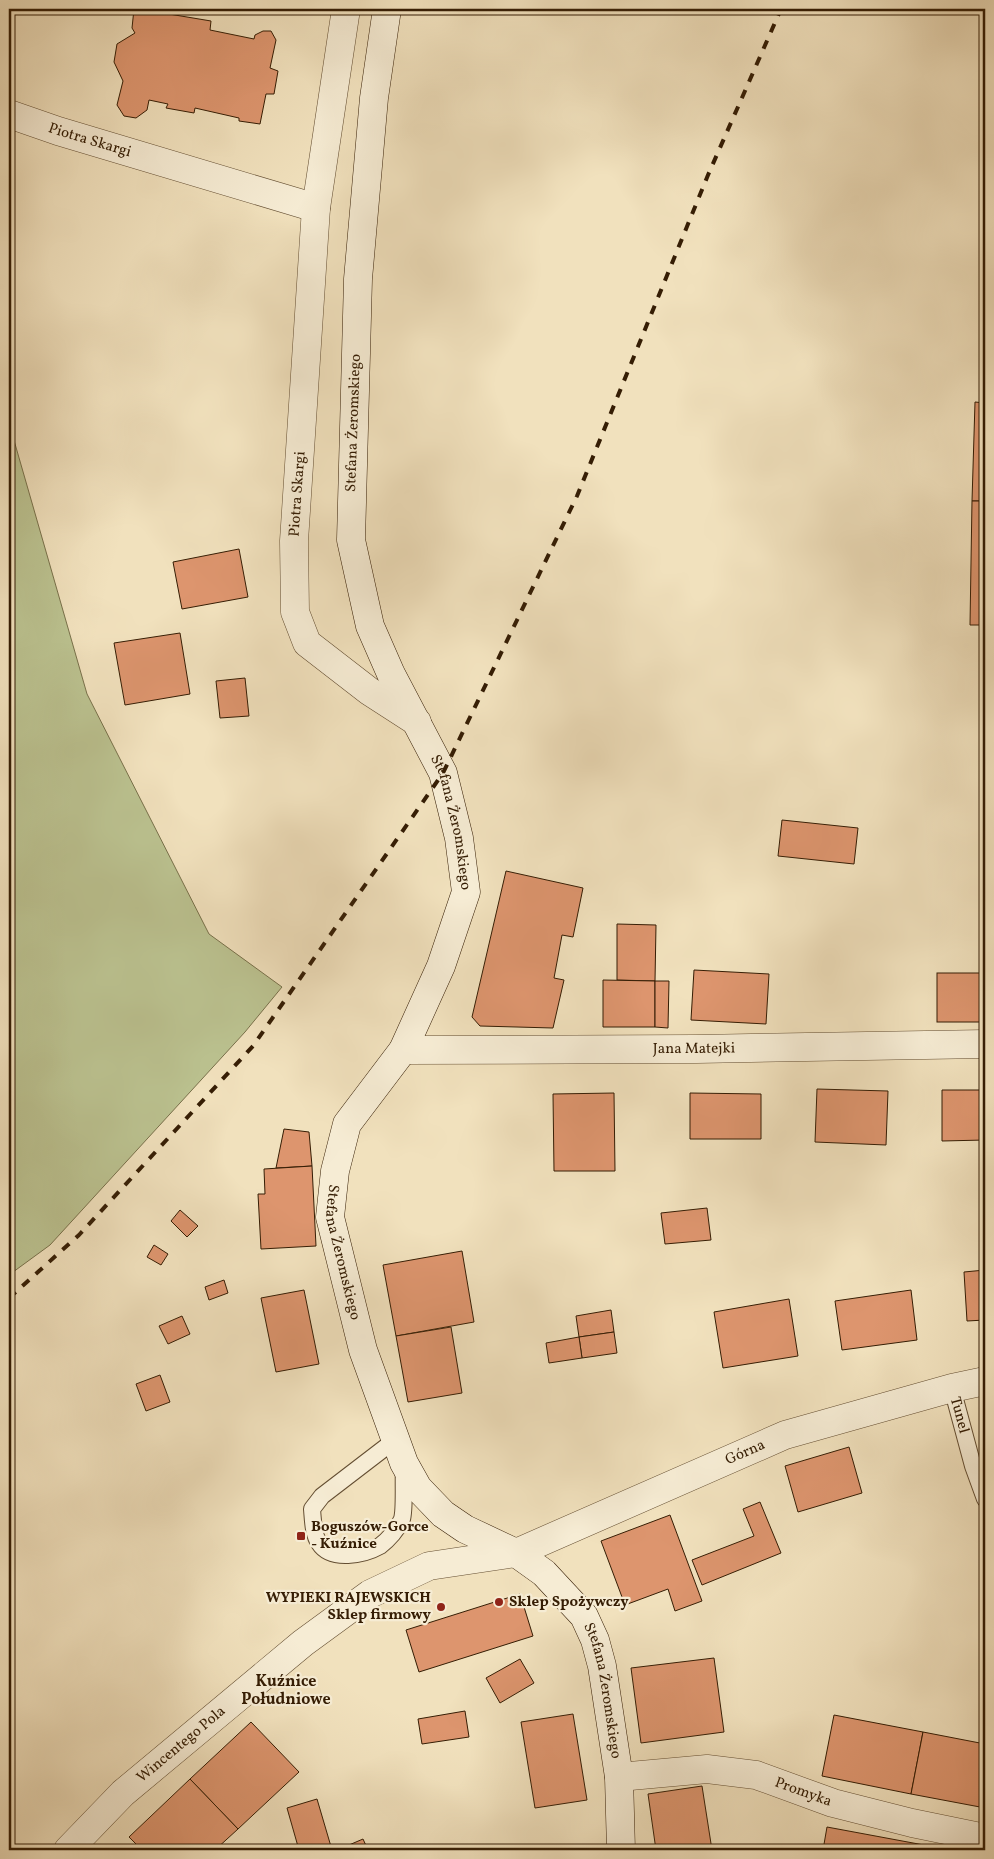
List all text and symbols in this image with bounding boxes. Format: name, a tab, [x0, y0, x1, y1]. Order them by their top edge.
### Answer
street label: Piotra Skargi	[45, 118, 134, 163]
street label: Stefana Żeromskiego	[341, 353, 367, 493]
street label: Piotra Skargi	[285, 451, 311, 537]
street label: Stefana Żeromskiego	[425, 751, 476, 891]
street label: Jana Matejki	[653, 1038, 735, 1060]
street label: Stefana Żeromskiego	[320, 1183, 366, 1322]
street label: Tunel	[944, 1394, 974, 1436]
street label: Górna	[722, 1434, 768, 1470]
place label: Boguszów-Gorce - Kuźnice	[311, 1517, 429, 1555]
marker: Boguszów-Gorce - Kuźnice	[295, 1530, 307, 1542]
place label: WYPIEKI RAJEWSKICH Sklep firmowy	[266, 1588, 432, 1626]
place label: Sklep Spożywczy	[509, 1592, 629, 1613]
marker: Sklep Spożywczy	[493, 1596, 505, 1608]
marker: WYPIEKI RAJEWSKICH Sklep firmowy	[435, 1601, 447, 1613]
street label: Stefana Żeromskiego	[578, 1619, 627, 1760]
district label: Kuźnice Południowe	[241, 1671, 331, 1711]
street label: Wincentego Pola	[132, 1701, 230, 1788]
street label: Promyka	[772, 1772, 835, 1812]

